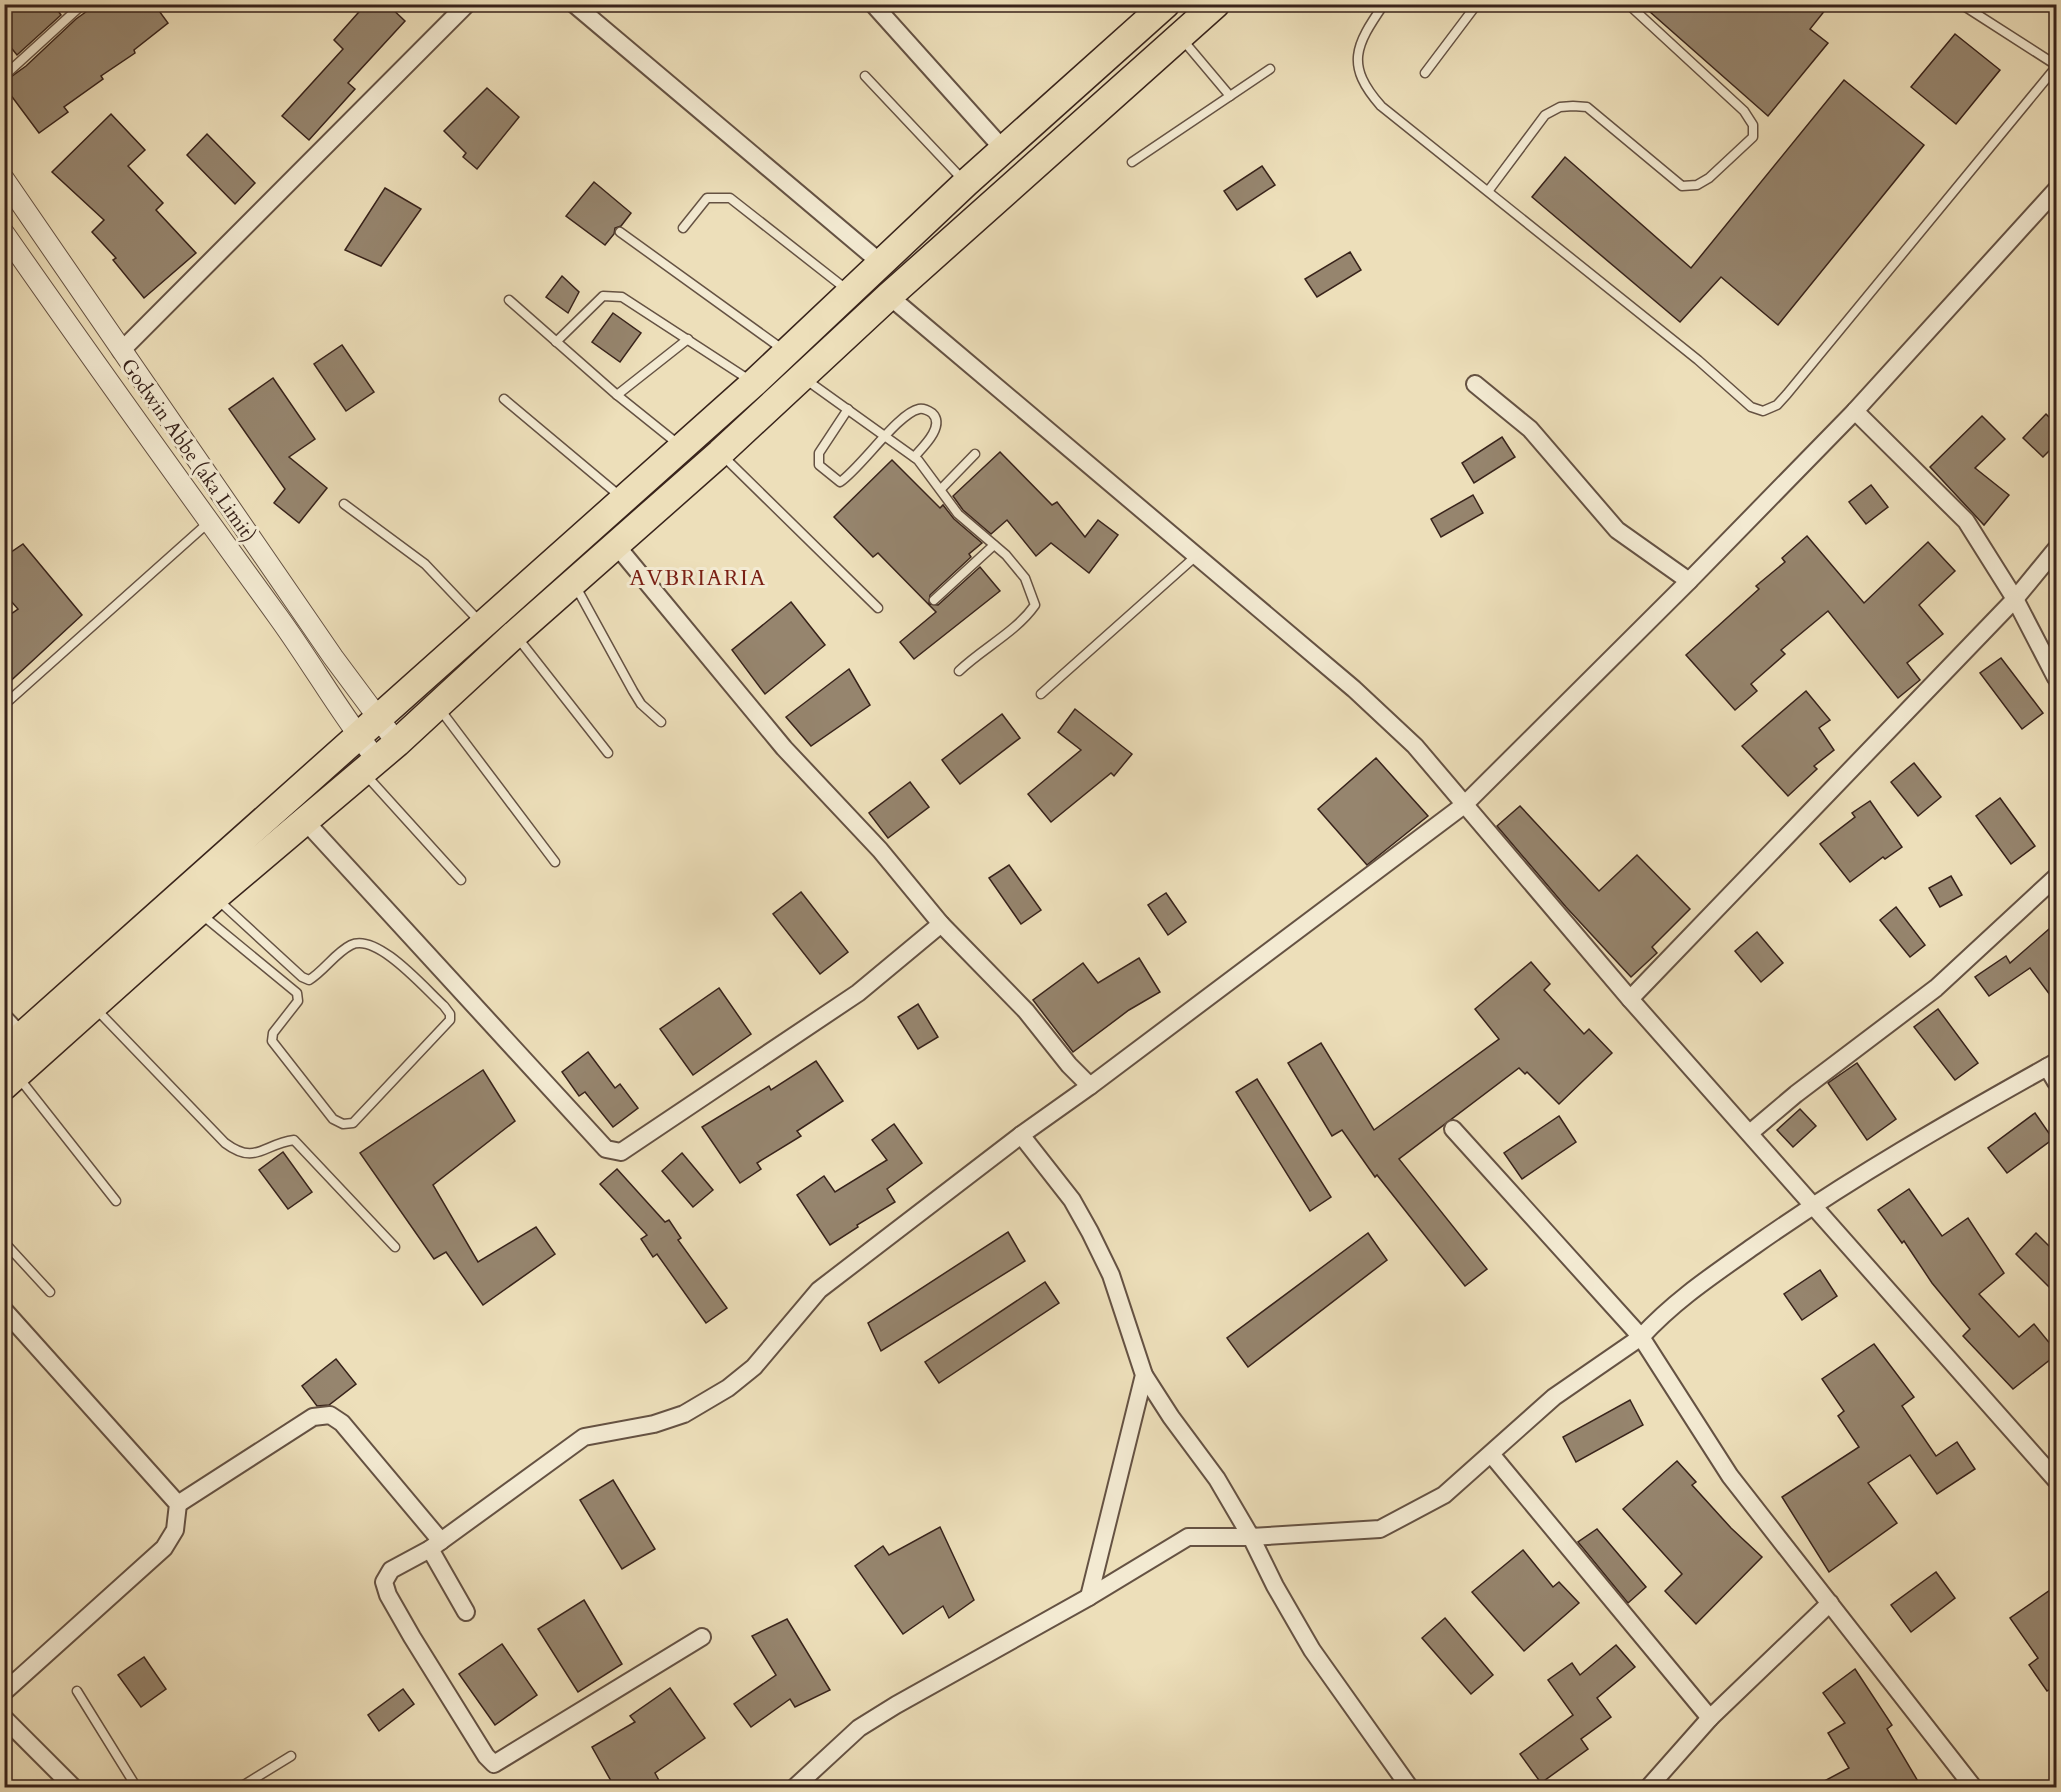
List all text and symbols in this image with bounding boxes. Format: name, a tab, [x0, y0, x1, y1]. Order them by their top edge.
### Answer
street label: Godwin Abbe (aka Limit)	[115, 353, 262, 548]
district label: AVBRIARIA	[629, 563, 767, 593]

